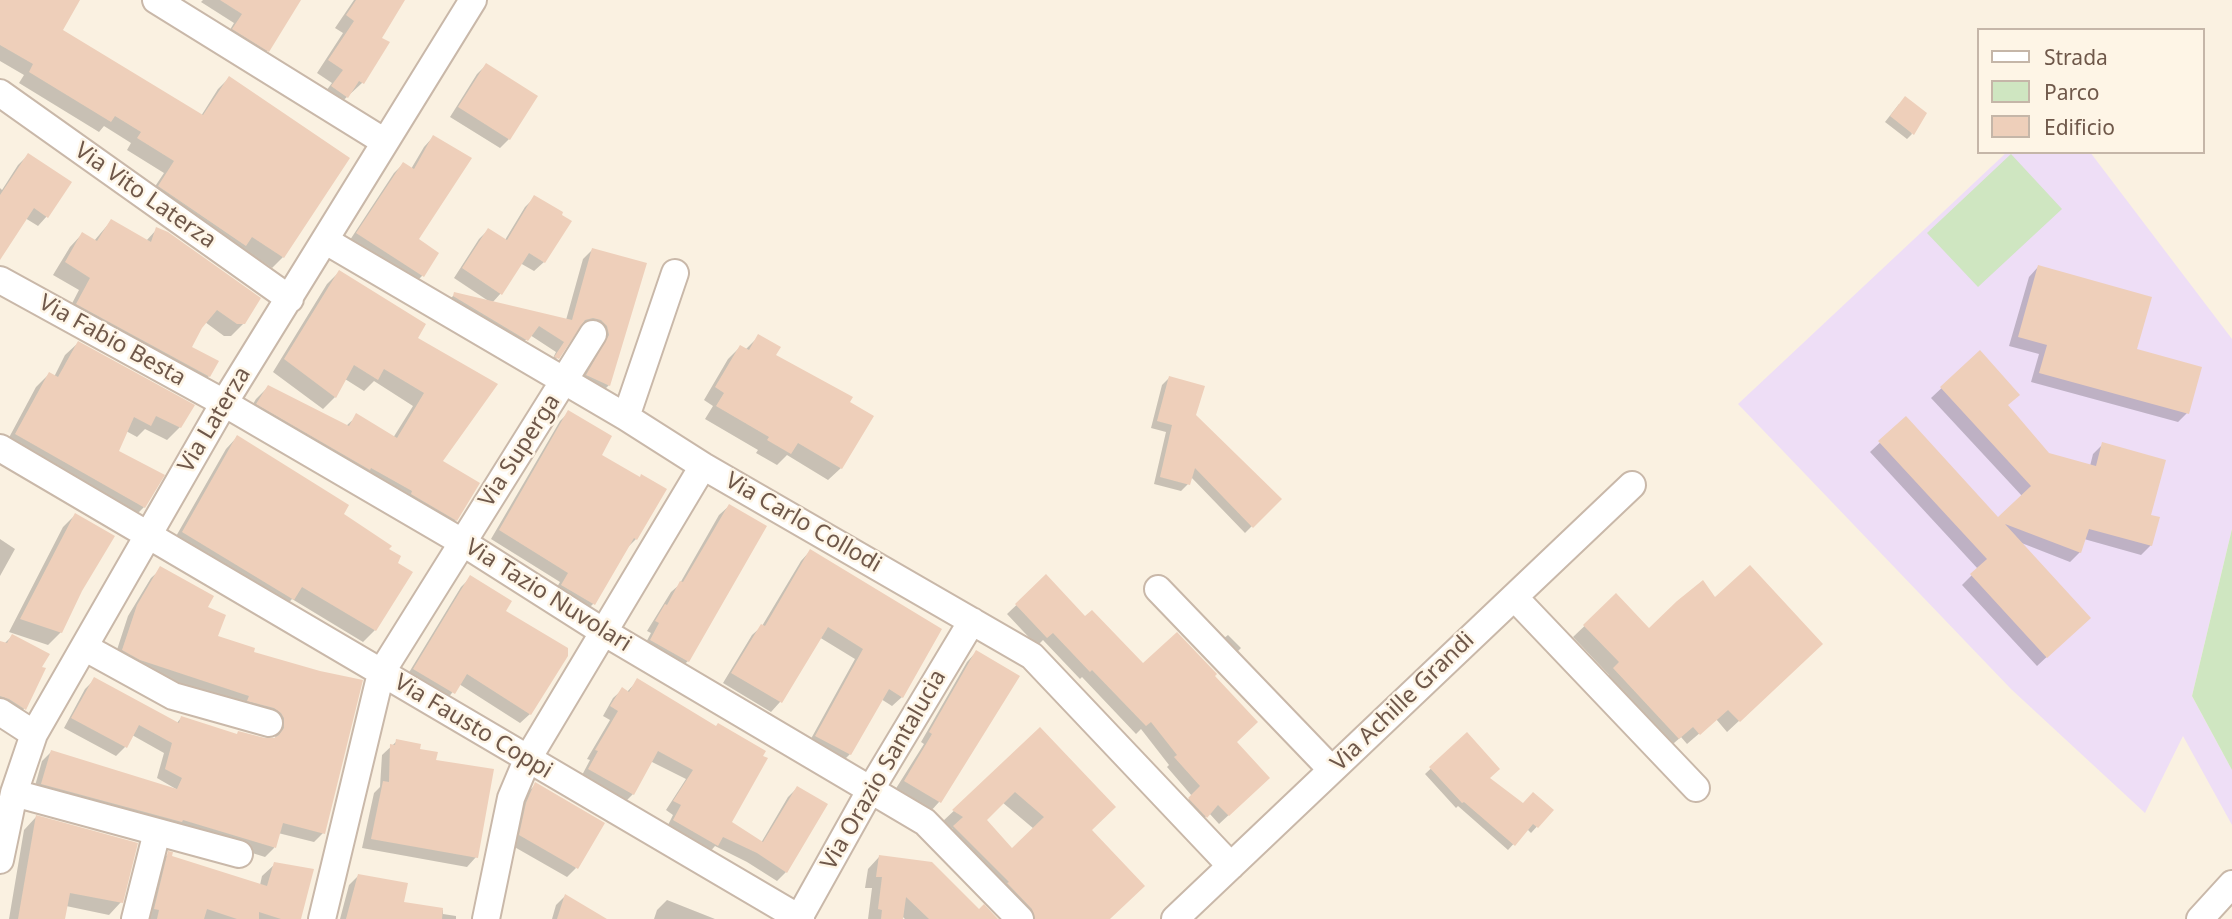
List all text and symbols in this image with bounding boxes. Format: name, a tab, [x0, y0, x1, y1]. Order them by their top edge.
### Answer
legend	[1976, 28, 2204, 154]
text: Strada	[2044, 43, 2108, 71]
text: Parco	[2044, 78, 2100, 106]
text: Edificio	[2044, 113, 2115, 141]
street label: Via Vito Laterza	[69, 137, 221, 255]
street label: Via Fabio Besta	[34, 289, 190, 393]
street label: Via Laterza	[173, 362, 257, 478]
street label: Via Superga	[473, 389, 567, 513]
street label: Via Carlo Collodi	[720, 467, 886, 579]
street label: Via Tazio Nuvolari	[460, 534, 636, 658]
street label: Via Achille Grandi	[1326, 627, 1480, 777]
street label: Via Orazio Santalucia	[816, 665, 952, 875]
street label: Via Fausto Coppi	[389, 669, 557, 785]

